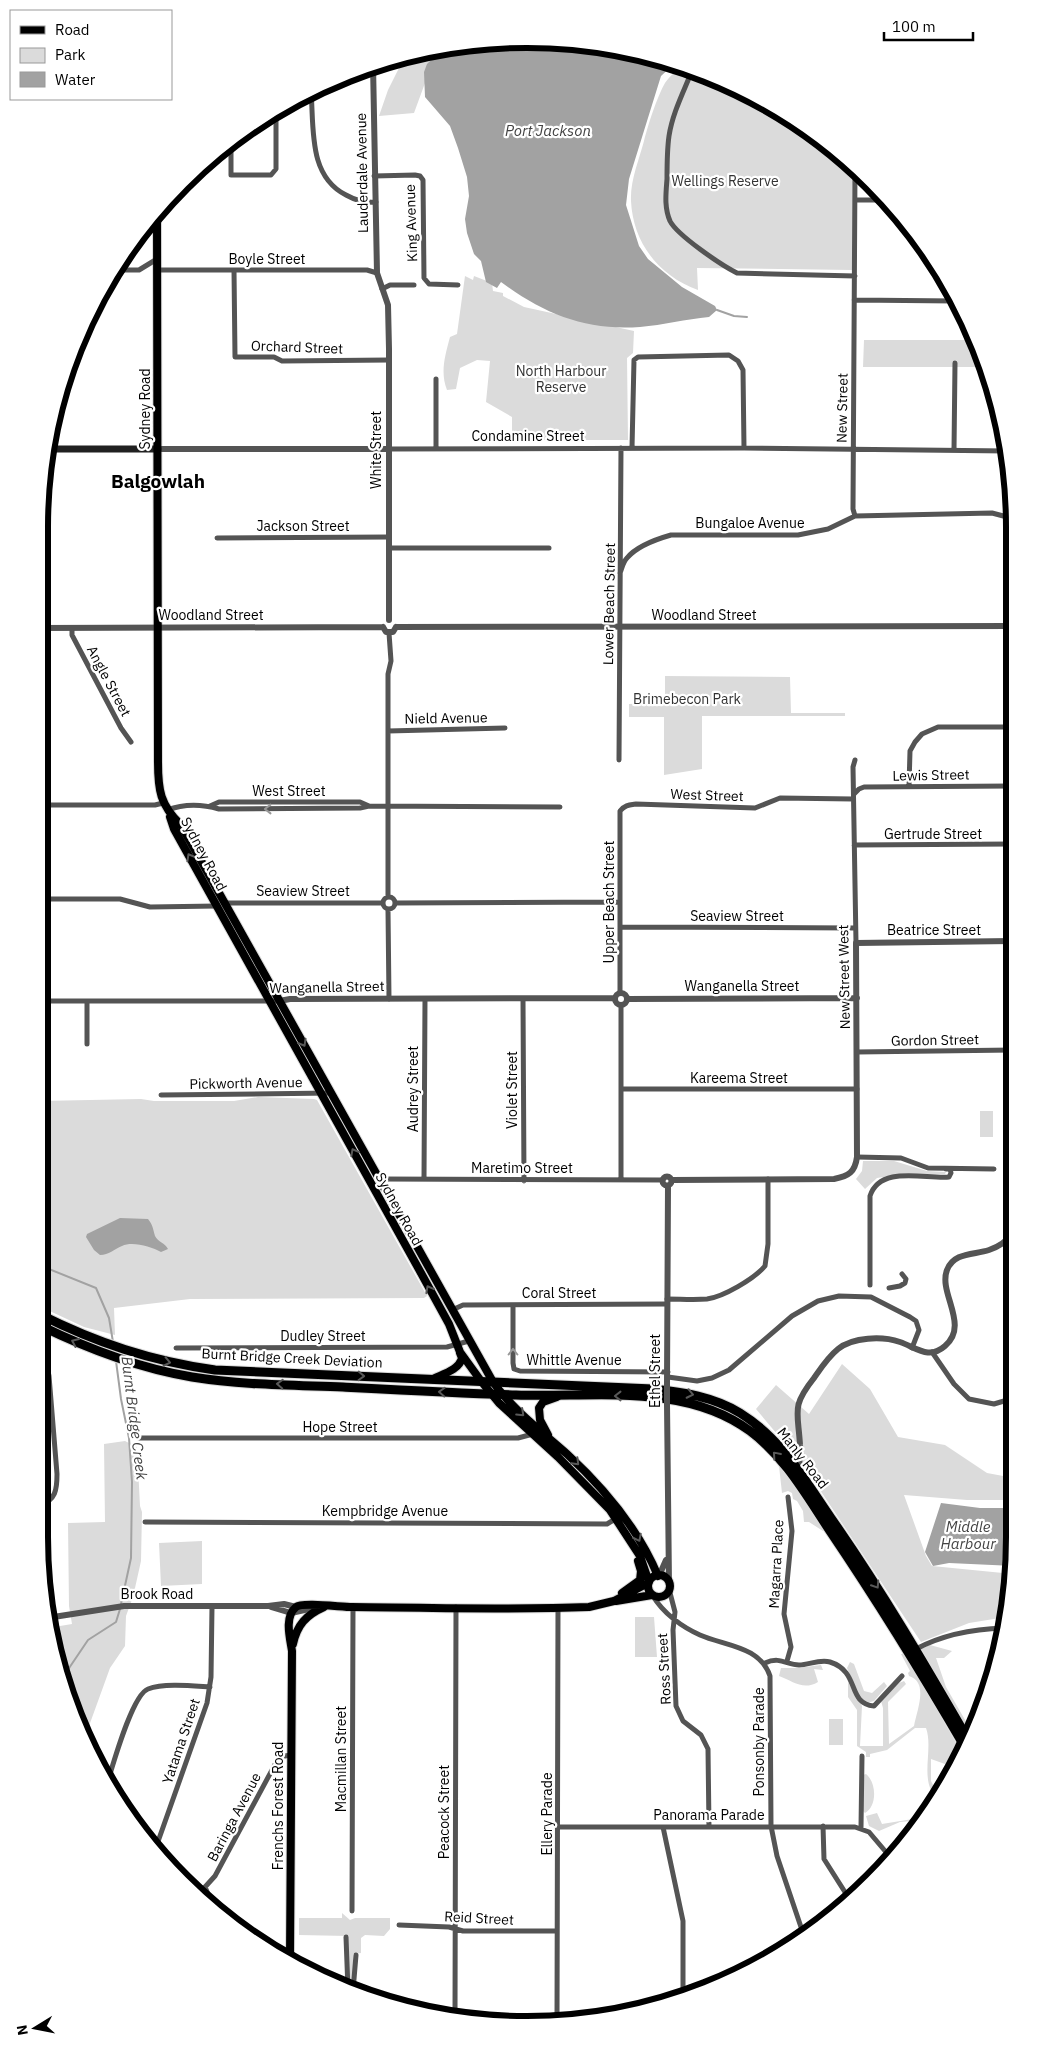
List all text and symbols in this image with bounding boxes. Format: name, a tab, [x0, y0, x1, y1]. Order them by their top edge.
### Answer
legend	[10, 10, 172, 100]
scale bar	[884, 10, 973, 42]
text: 100 m	[892, 17, 936, 36]
text: Road	[55, 20, 90, 39]
text: Park	[55, 45, 85, 64]
text: Water	[55, 70, 96, 89]
street label: Lauderdale Avenue	[352, 112, 372, 233]
water label: Port Jackson	[505, 121, 591, 140]
park label: Wellings Reserve	[671, 172, 779, 190]
street label: King Avenue	[401, 184, 421, 262]
street label: Boyle Street	[228, 250, 306, 268]
street label: Orchard Street	[251, 336, 344, 358]
park label: North Harbour Reserve	[516, 362, 606, 396]
street label: Sydney Road	[136, 368, 154, 450]
street label: New Street	[832, 373, 852, 443]
street label: White Street	[367, 411, 385, 489]
street label: Condamine Street	[471, 427, 585, 445]
district label: Balgowlah	[111, 469, 205, 493]
street label: Bungaloe Avenue	[695, 514, 805, 532]
street label: Jackson Street	[256, 517, 350, 535]
street label: Lower Beach Street	[599, 543, 619, 665]
street label: Woodland Street	[158, 606, 264, 624]
street label: Woodland Street	[651, 606, 757, 624]
street label: Angle Street	[83, 643, 135, 720]
park label: Brimebecon Park	[633, 690, 742, 708]
street label: Nield Avenue	[404, 708, 488, 728]
street label: Lewis Street	[892, 765, 970, 785]
street label: West Street	[252, 782, 326, 800]
street label: West Street	[670, 785, 744, 805]
one-way arrow	[264, 804, 272, 814]
street label: Sydney Road	[177, 814, 231, 894]
street label: Gertrude Street	[884, 825, 982, 843]
street label: Upper Beach Street	[600, 840, 618, 963]
one-way arrow	[186, 853, 196, 862]
street label: Seaview Street	[256, 882, 350, 900]
street label: Seaview Street	[690, 907, 784, 925]
street label: Beatrice Street	[887, 921, 981, 939]
street label: New Street West	[834, 924, 854, 1030]
street label: Wanganella Street	[269, 977, 385, 997]
street label: Wanganella Street	[685, 977, 800, 995]
street label: Gordon Street	[891, 1030, 979, 1050]
one-way arrow	[296, 1038, 306, 1047]
street label: Audrey Street	[404, 1046, 422, 1132]
street label: Violet Street	[503, 1051, 521, 1129]
street label: Kareema Street	[690, 1069, 788, 1087]
street label: Pickworth Avenue	[189, 1073, 303, 1093]
one-way arrow	[350, 1148, 360, 1157]
street label: Maretimo Street	[471, 1159, 573, 1177]
street label: Sydney Road	[371, 1169, 427, 1249]
street label: Coral Street	[522, 1284, 596, 1302]
one-way arrow	[426, 1285, 436, 1294]
street label: Dudley Street	[280, 1327, 366, 1345]
street label: Ethel Street	[646, 1334, 664, 1408]
one-way arrow	[71, 1338, 80, 1349]
street label: Burnt Bridge Creek Deviation	[201, 1344, 383, 1372]
one-way arrow	[508, 1347, 518, 1355]
street label: Whittle Avenue	[526, 1351, 622, 1369]
water label: Burnt Bridge Creek	[118, 1355, 152, 1481]
one-way arrow	[162, 1356, 171, 1366]
one-way arrow	[357, 1371, 365, 1382]
one-way arrow	[275, 1379, 283, 1389]
one-way arrow	[438, 1386, 446, 1397]
one-way arrow	[685, 1388, 694, 1399]
one-way arrow	[614, 1391, 622, 1401]
one-way arrow	[515, 1407, 524, 1416]
street label: Hope Street	[302, 1418, 378, 1436]
street label: Manly Road	[773, 1424, 833, 1492]
one-way arrow	[773, 1451, 782, 1460]
one-way arrow	[570, 1457, 579, 1466]
street label: Kempbridge Avenue	[322, 1502, 449, 1520]
water label: Middle Harbour	[940, 1517, 996, 1553]
street label: Magarra Place	[765, 1519, 787, 1609]
one-way arrow	[632, 1533, 642, 1542]
one-way arrow	[870, 1580, 880, 1589]
street label: Brook Road	[121, 1585, 193, 1603]
street label: Ross Street	[653, 1633, 675, 1705]
street label: Ponsonby Parade	[750, 1687, 768, 1797]
street label: Yatama Street	[158, 1696, 204, 1786]
street label: Macmillan Street	[332, 1706, 350, 1812]
street label: Frenchs Forest Road	[269, 1742, 287, 1870]
street label: Peacock Street	[435, 1765, 453, 1859]
street label: Baringa Avenue	[203, 1769, 265, 1865]
street label: Ellery Parade	[538, 1772, 556, 1856]
street label: Panorama Parade	[653, 1806, 765, 1824]
street label: Reid Street	[444, 1907, 514, 1929]
north arrow	[10, 2003, 60, 2053]
text: N	[12, 2024, 32, 2037]

